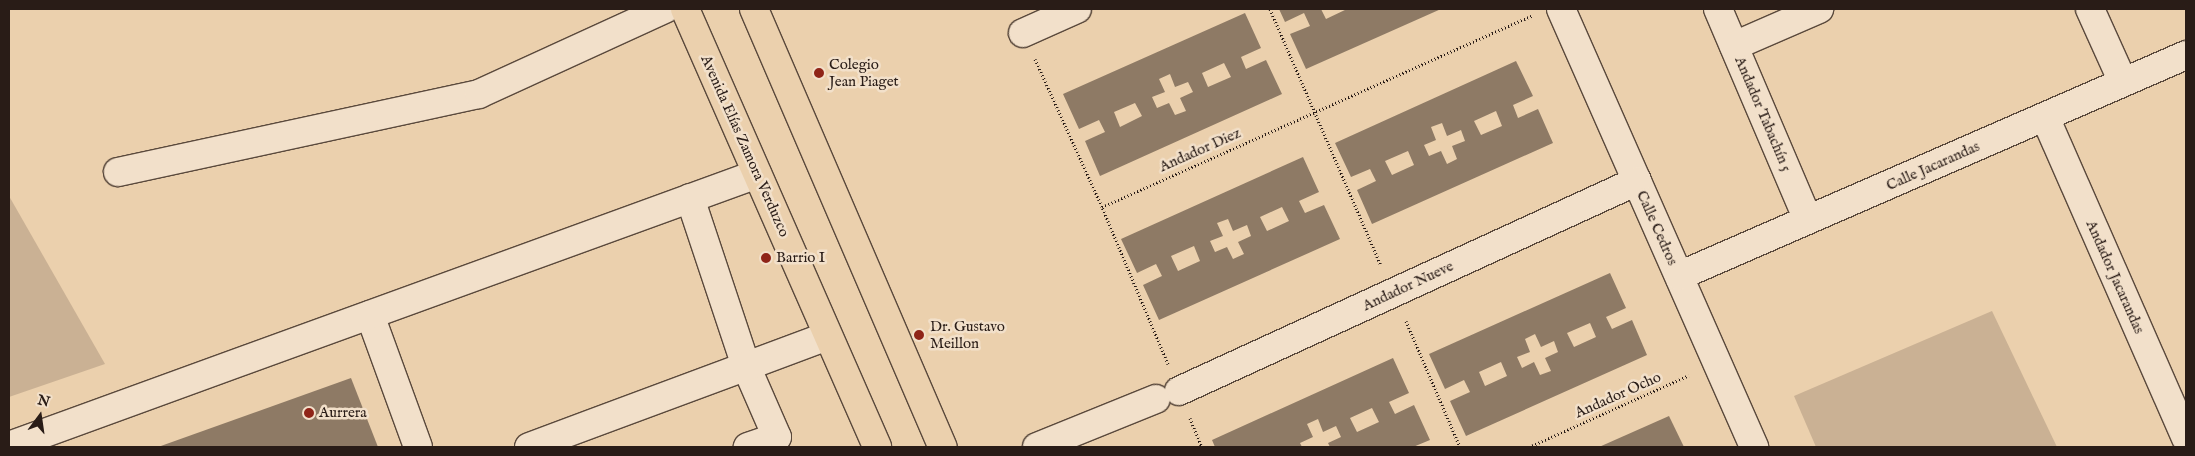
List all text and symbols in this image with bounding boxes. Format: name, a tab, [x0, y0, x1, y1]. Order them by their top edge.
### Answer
street label: Avenida Elías Zamora Verduzco	[697, 52, 793, 240]
street label: Andador Tabachín 5	[1731, 54, 1795, 174]
place label: Colegio Jean Piaget	[829, 55, 899, 90]
marker: Colegio Jean Piaget	[813, 67, 825, 79]
street label: Andador Diez	[1156, 124, 1244, 176]
street label: Calle Jacarandas	[1883, 137, 1983, 195]
street label: Calle Cedros	[1633, 188, 1681, 268]
street label: Andador Jacarandas	[2082, 217, 2148, 337]
place label: Barrio I	[776, 249, 825, 267]
marker: Barrio I	[760, 252, 772, 264]
street label: Andador Nueve	[1360, 257, 1456, 315]
place label: Dr. Gustavo Meillon	[930, 317, 1005, 352]
marker: Dr. Gustavo Meillon	[912, 328, 926, 342]
street label: Andador Ocho	[1572, 368, 1664, 422]
north arrow	[15, 391, 65, 441]
text: N	[36, 391, 52, 412]
place label: Aurrera	[319, 404, 367, 422]
marker: Aurrera	[303, 407, 315, 419]

